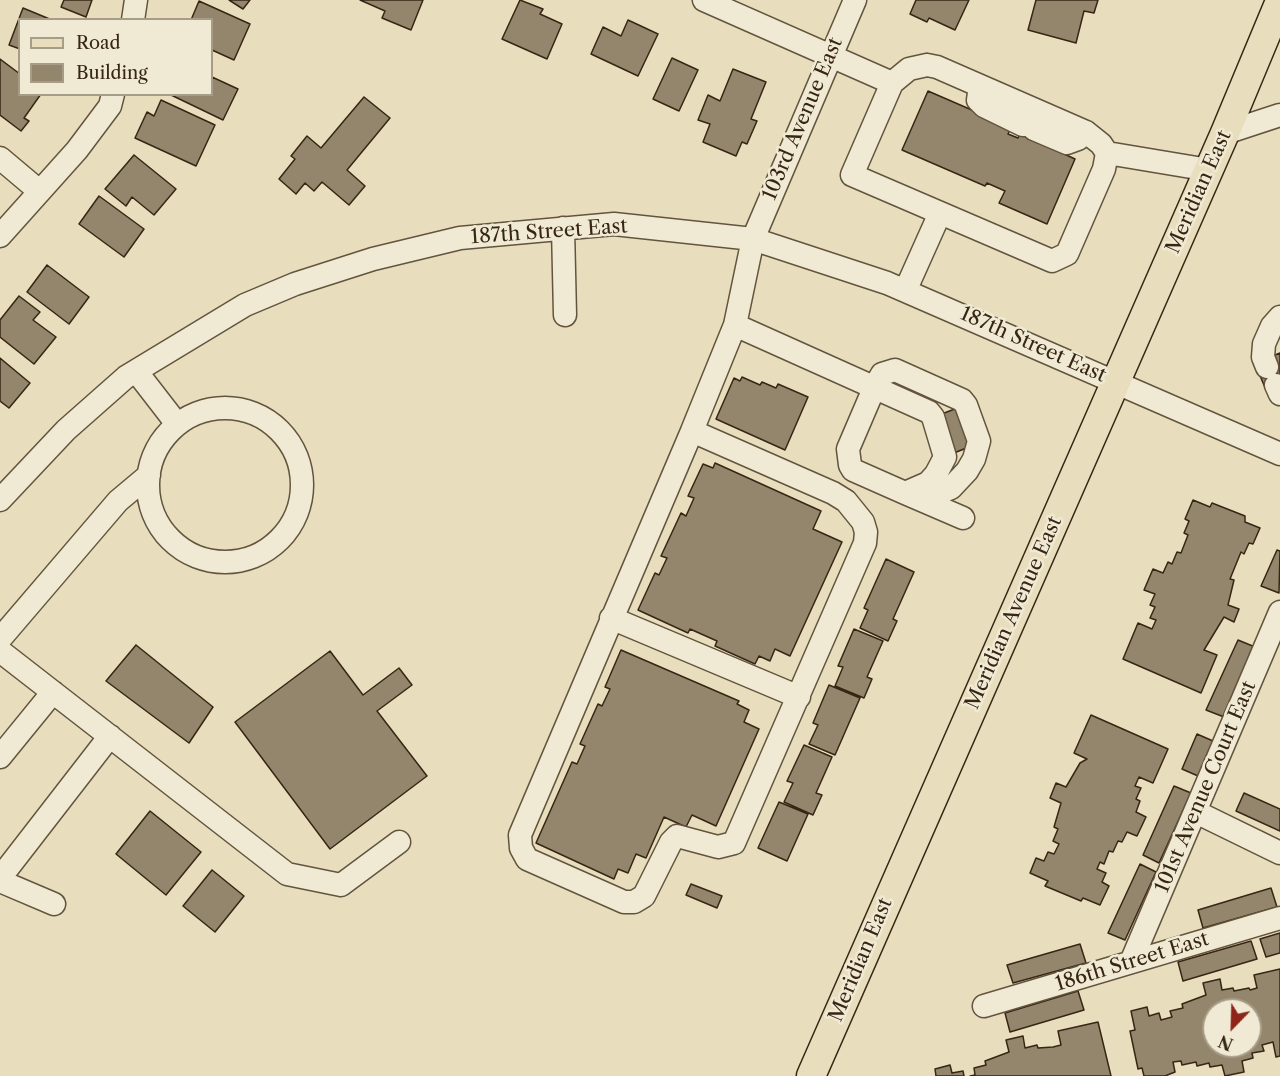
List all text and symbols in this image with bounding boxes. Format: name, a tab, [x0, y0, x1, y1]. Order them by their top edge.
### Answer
legend	[18, 18, 213, 96]
text: Road	[76, 32, 121, 54]
street label: 103rd Avenue East	[758, 34, 848, 204]
text: Building	[76, 62, 148, 84]
street label: Meridian East	[1161, 127, 1237, 257]
street label: 187th Street East	[470, 215, 628, 249]
street label: 187th Street East	[956, 302, 1110, 388]
street label: Meridian Avenue East	[961, 513, 1067, 713]
street label: 101st Avenue Court East	[1150, 678, 1262, 896]
street label: Meridian East	[824, 895, 898, 1025]
street label: 186th Street East	[1053, 927, 1211, 997]
north arrow	[1202, 998, 1262, 1058]
text: N	[1215, 1031, 1236, 1055]

